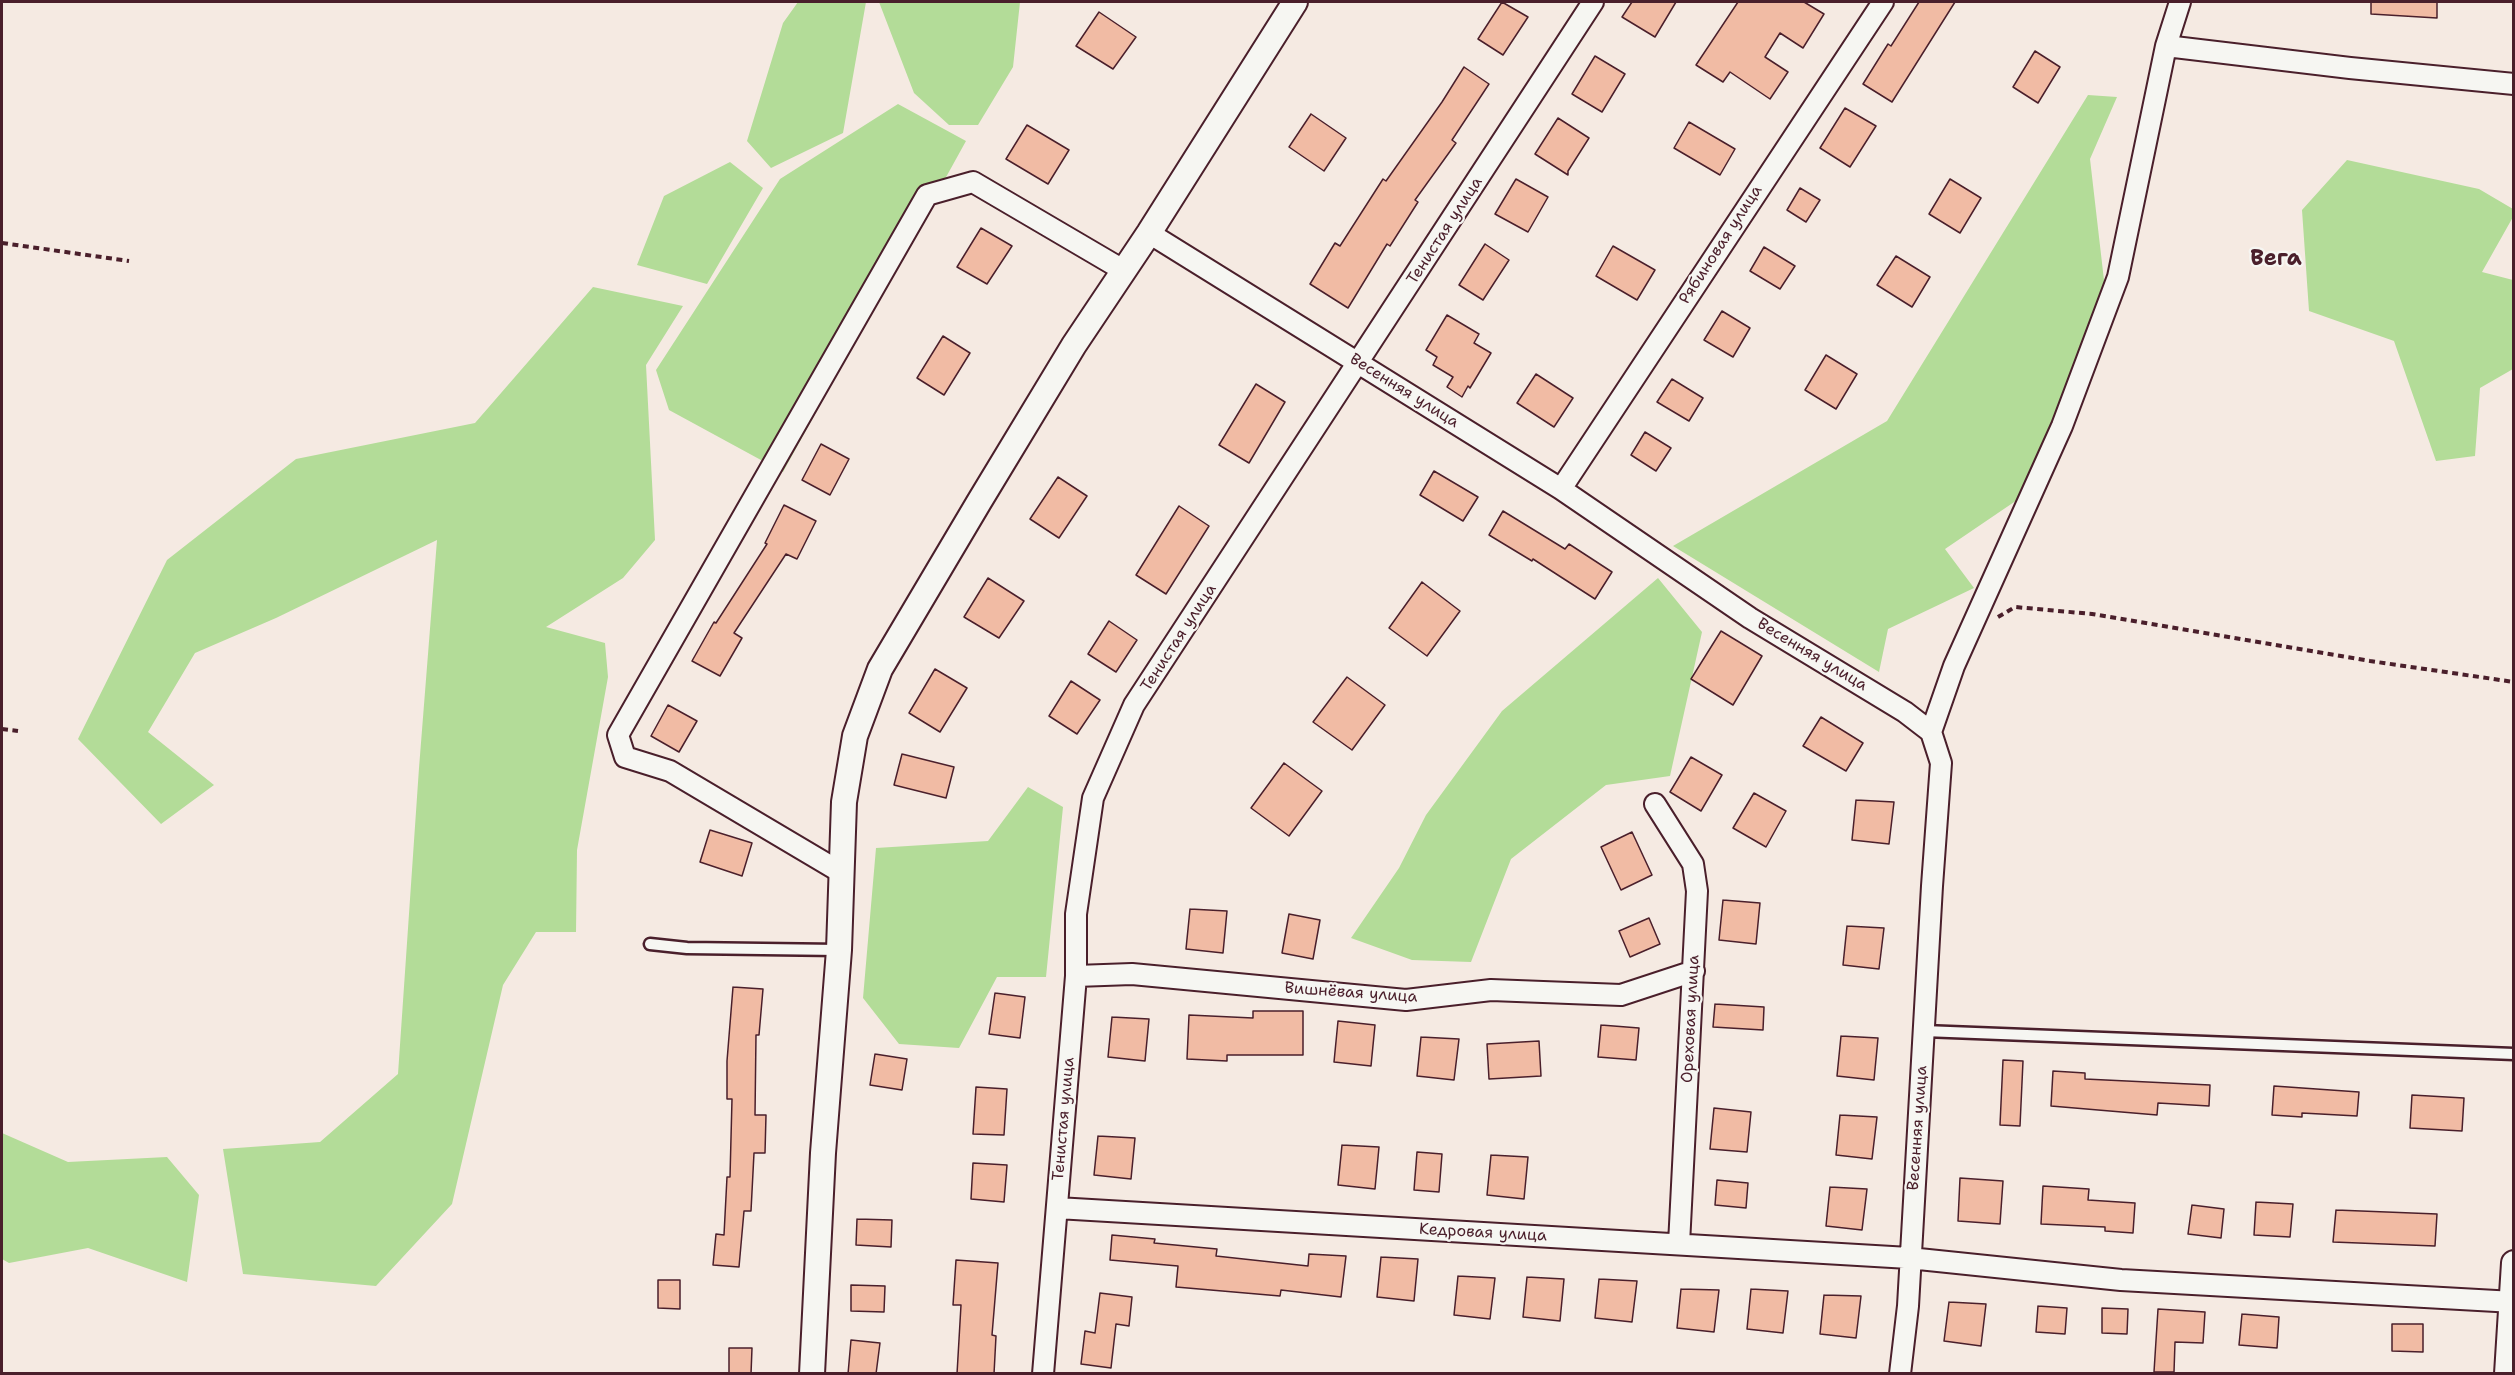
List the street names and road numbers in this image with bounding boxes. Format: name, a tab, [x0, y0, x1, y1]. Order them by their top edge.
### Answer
street label: Тенистая улица	[1403, 174, 1487, 288]
street label: Рябиновая улица	[1675, 182, 1767, 308]
street label: Весенняя улица	[1346, 350, 1462, 432]
street label: Тенистая улица	[1137, 581, 1221, 695]
street label: Весенняя улица	[1753, 615, 1871, 695]
street label: Ореховая улица	[1678, 954, 1704, 1084]
street label: Вишнёвая улица	[1284, 979, 1418, 1007]
street label: Тенистая улица	[1049, 1056, 1079, 1182]
street label: Весенняя улица	[1904, 1065, 1932, 1191]
street label: Кедровая улица	[1419, 1220, 1547, 1246]

